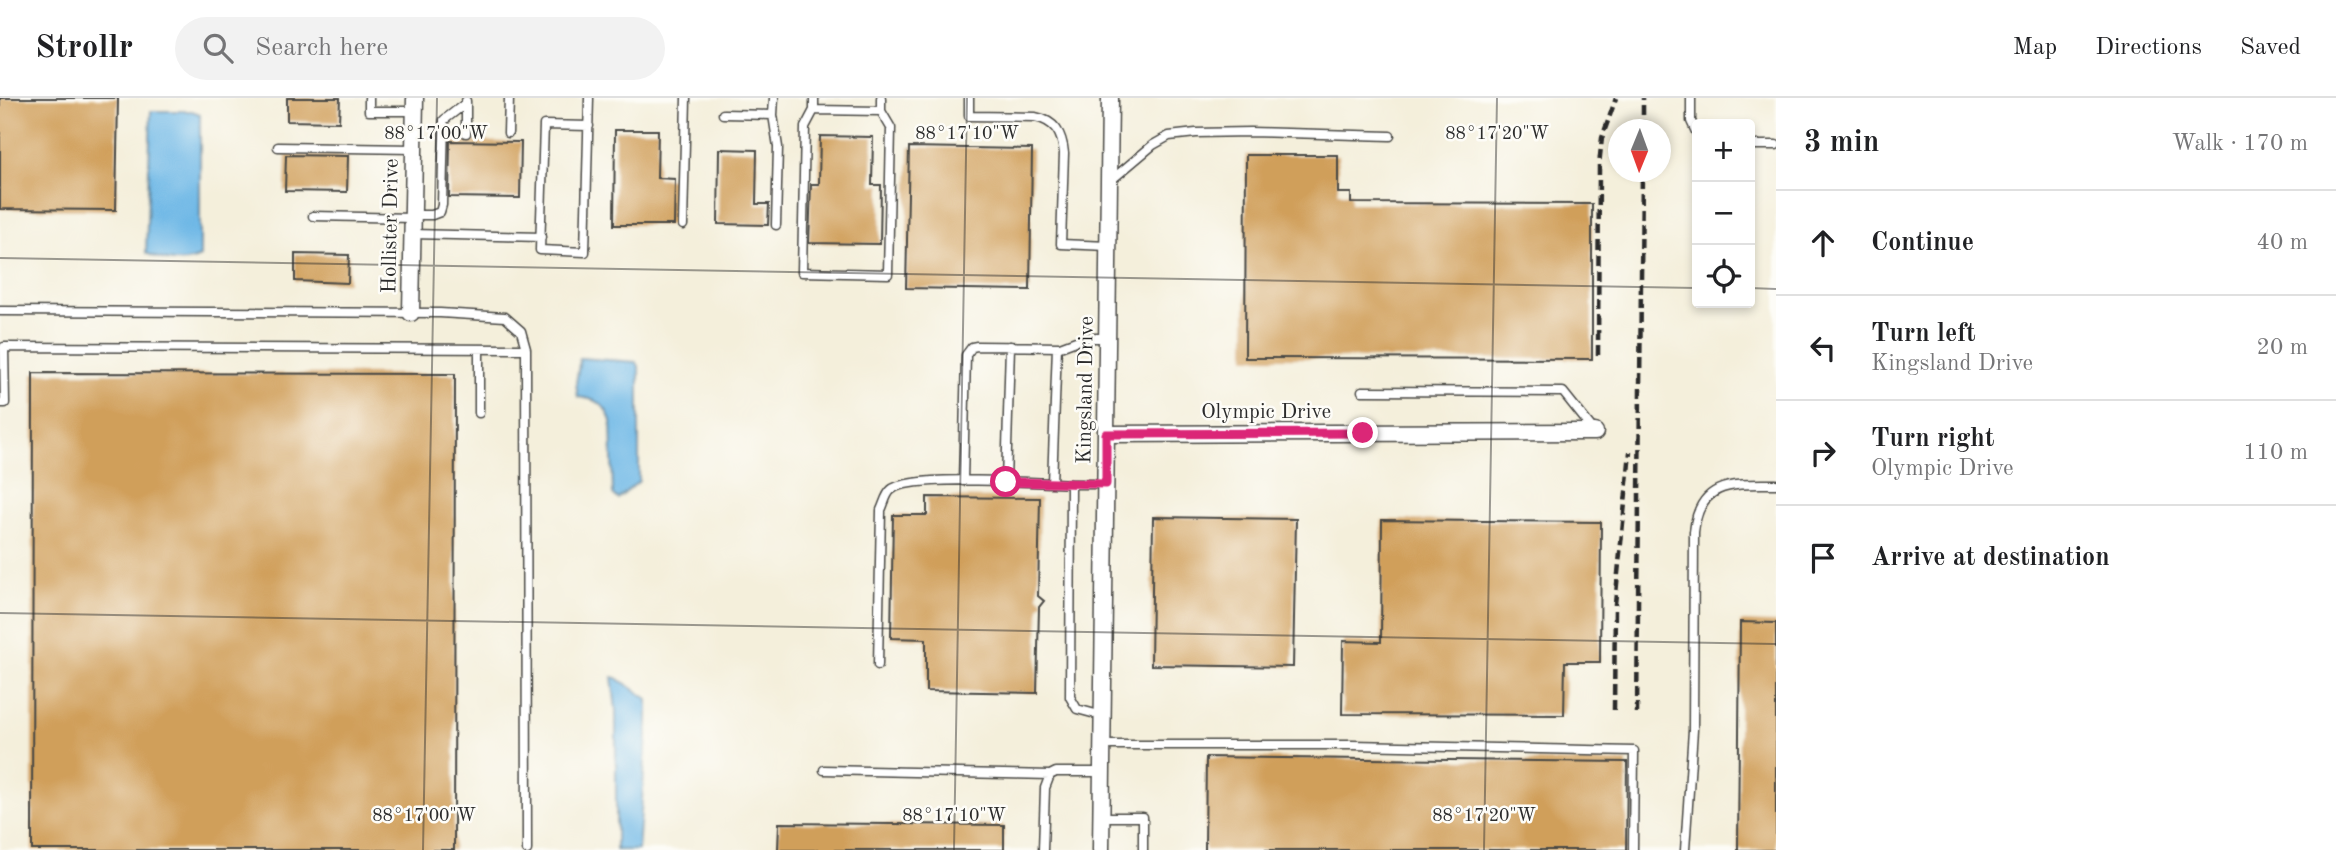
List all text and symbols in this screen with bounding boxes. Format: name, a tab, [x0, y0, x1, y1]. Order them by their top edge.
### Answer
search box	[175, 17, 665, 80]
icon: search	[199, 29, 237, 67]
text: Strollr	[35, 32, 133, 65]
text: Search here	[255, 35, 388, 61]
text: Map	[2013, 36, 2057, 60]
text: Directions	[2095, 36, 2202, 60]
text: Saved	[2240, 36, 2301, 60]
north arrow	[1608, 119, 1671, 182]
map controls	[1692, 119, 1755, 308]
button: +	[1692, 119, 1755, 182]
text: 88°17'00"W	[384, 125, 488, 143]
text: 88°17'10"W	[915, 125, 1019, 143]
text: 88°17'20"W	[1445, 125, 1549, 143]
text: 3 min	[1804, 128, 1879, 158]
text: Walk · 170 m	[2172, 132, 2308, 155]
street label: Hollister Drive	[379, 158, 403, 294]
button: −	[1692, 182, 1755, 245]
icon: ahead	[1804, 224, 1842, 262]
text: Continue	[1871, 230, 1974, 256]
text: 40 m	[2257, 231, 2308, 254]
button: locate	[1692, 245, 1755, 308]
street label: Kingsland Drive	[1074, 316, 1098, 464]
text: Turn left	[1871, 321, 1976, 347]
icon: left	[1804, 329, 1842, 367]
text: 20 m	[2257, 336, 2308, 359]
text: Kingsland Drive	[1871, 352, 2033, 375]
street label: Olympic Drive	[1201, 402, 1331, 423]
route end	[1347, 417, 1378, 448]
text: Turn right	[1871, 426, 1994, 452]
icon: right	[1804, 434, 1842, 472]
text: 110 m	[2243, 441, 2308, 464]
text: Olympic Drive	[1871, 457, 2014, 480]
route start	[990, 466, 1021, 497]
icon: arrive	[1804, 539, 1842, 577]
text: Arrive at destination	[1871, 545, 2110, 571]
text: 88°17'00"W	[372, 807, 476, 825]
text: 88°17'10"W	[902, 807, 1006, 825]
text: 88°17'20"W	[1432, 807, 1536, 825]

